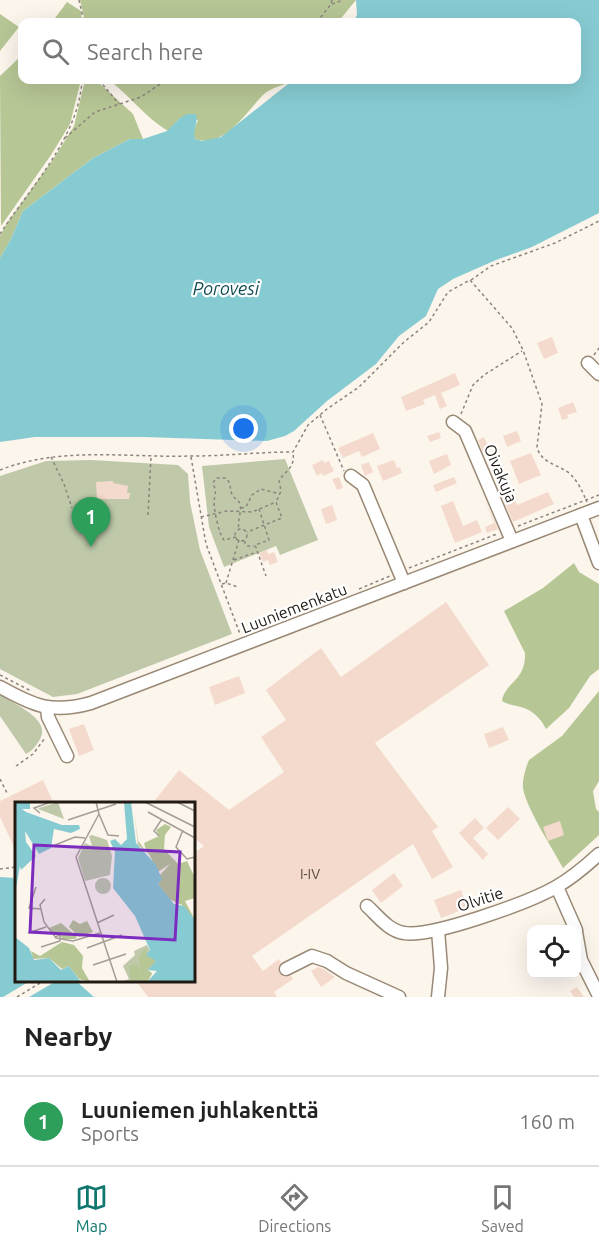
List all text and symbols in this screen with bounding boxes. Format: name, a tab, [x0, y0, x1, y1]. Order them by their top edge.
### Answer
search box	[18, 18, 581, 84]
icon: search	[39, 35, 72, 68]
text: Search here	[87, 39, 203, 64]
water label: Porovesi	[193, 278, 260, 298]
your location	[229, 414, 258, 443]
street label: Oivakuja	[481, 441, 521, 505]
pin: 1	[72, 498, 110, 547]
street label: Luuniemenkatu	[239, 580, 349, 636]
inset map	[15, 802, 195, 982]
house number: I-IV	[300, 866, 320, 882]
street label: Olvitie	[455, 883, 505, 915]
map controls	[527, 925, 581, 979]
button: locate	[527, 925, 581, 979]
text: Nearby	[24, 1022, 112, 1051]
text: Luuniemen juhlakenttä	[81, 1097, 319, 1122]
text: 1	[38, 1110, 49, 1133]
text: 160 m	[519, 1110, 575, 1133]
text: Sports	[81, 1122, 139, 1145]
tab: Map	[75, 1181, 108, 1235]
tab: Directions	[258, 1181, 331, 1235]
tab: Saved	[481, 1181, 524, 1235]

